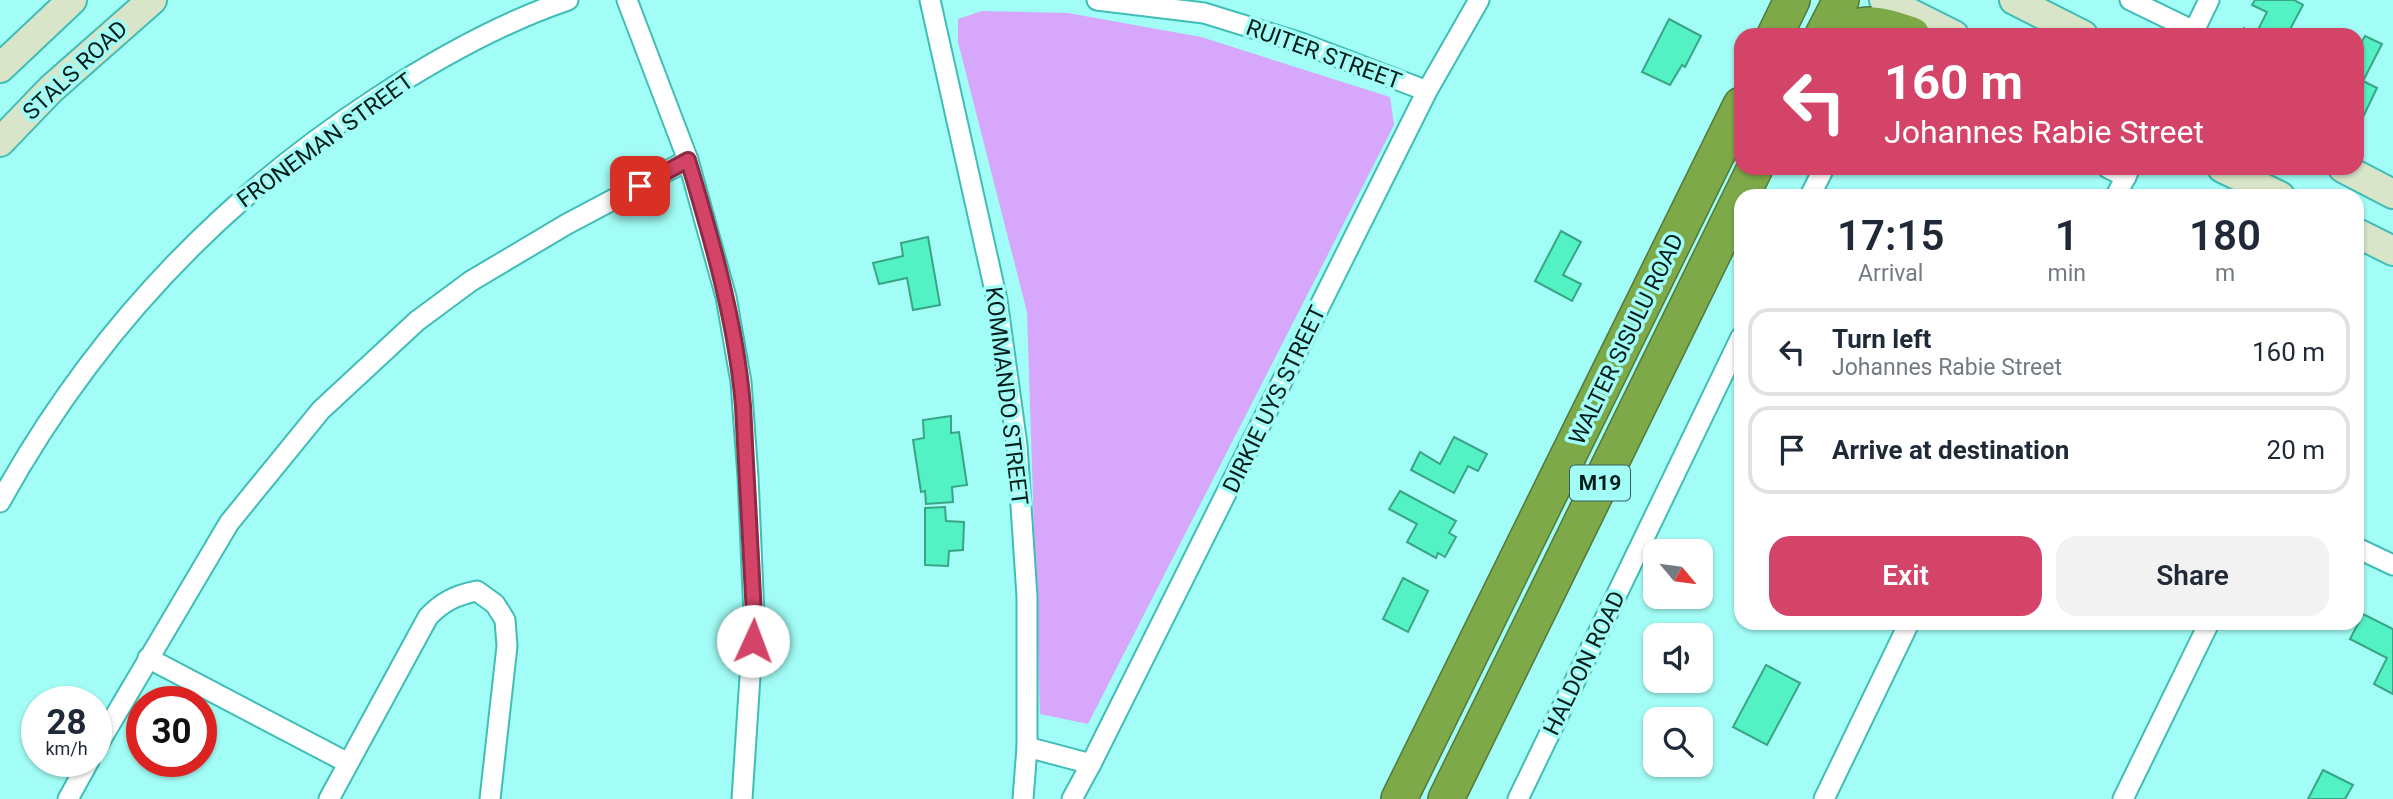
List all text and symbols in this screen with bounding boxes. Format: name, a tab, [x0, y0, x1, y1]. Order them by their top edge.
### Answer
street label: RUITER STREET	[1242, 14, 1405, 95]
street label: STALS ROAD	[17, 15, 133, 126]
text: 160 m	[1884, 54, 2023, 111]
icon: left	[1769, 56, 1860, 147]
street label: FRONEMAN STREET	[232, 67, 419, 213]
text: Johannes Rabie Street	[1884, 113, 2204, 151]
pin	[610, 156, 670, 216]
icon: arrive	[621, 167, 659, 205]
text: 17:15	[1837, 211, 1944, 260]
text: 1	[2055, 211, 2079, 260]
text: 180	[2189, 211, 2261, 260]
street label: WALTER SISULU ROAD	[1564, 229, 1689, 449]
text: Arrival	[1858, 260, 1923, 287]
text: min	[2047, 260, 2086, 287]
text: m	[2215, 260, 2235, 287]
street label: KOMMANDO STREET	[980, 285, 1033, 507]
street label: DIRKIE UYS STREET	[1217, 301, 1332, 497]
text: Turn left	[1832, 324, 1931, 354]
icon: left	[1773, 333, 1811, 371]
text: 160 m	[2252, 337, 2325, 367]
text: Johannes Rabie Street	[1832, 354, 2062, 381]
icon: arrive	[1773, 431, 1811, 469]
text: Arrive at destination	[1832, 435, 2069, 465]
text: 20 m	[2267, 435, 2325, 465]
road number: M19	[1570, 466, 1630, 500]
button: Exit	[1769, 536, 2042, 616]
button: Share	[2056, 536, 2329, 616]
north arrow	[1643, 539, 1713, 609]
map controls	[1643, 539, 1713, 777]
street label: HALDON ROAD	[1538, 587, 1631, 740]
position arrow	[716, 604, 790, 678]
button: sound	[1643, 623, 1713, 693]
speed limit sign: 30	[126, 686, 217, 777]
text: 28	[46, 702, 87, 743]
button: search	[1643, 707, 1713, 777]
text: km/h	[45, 738, 88, 759]

